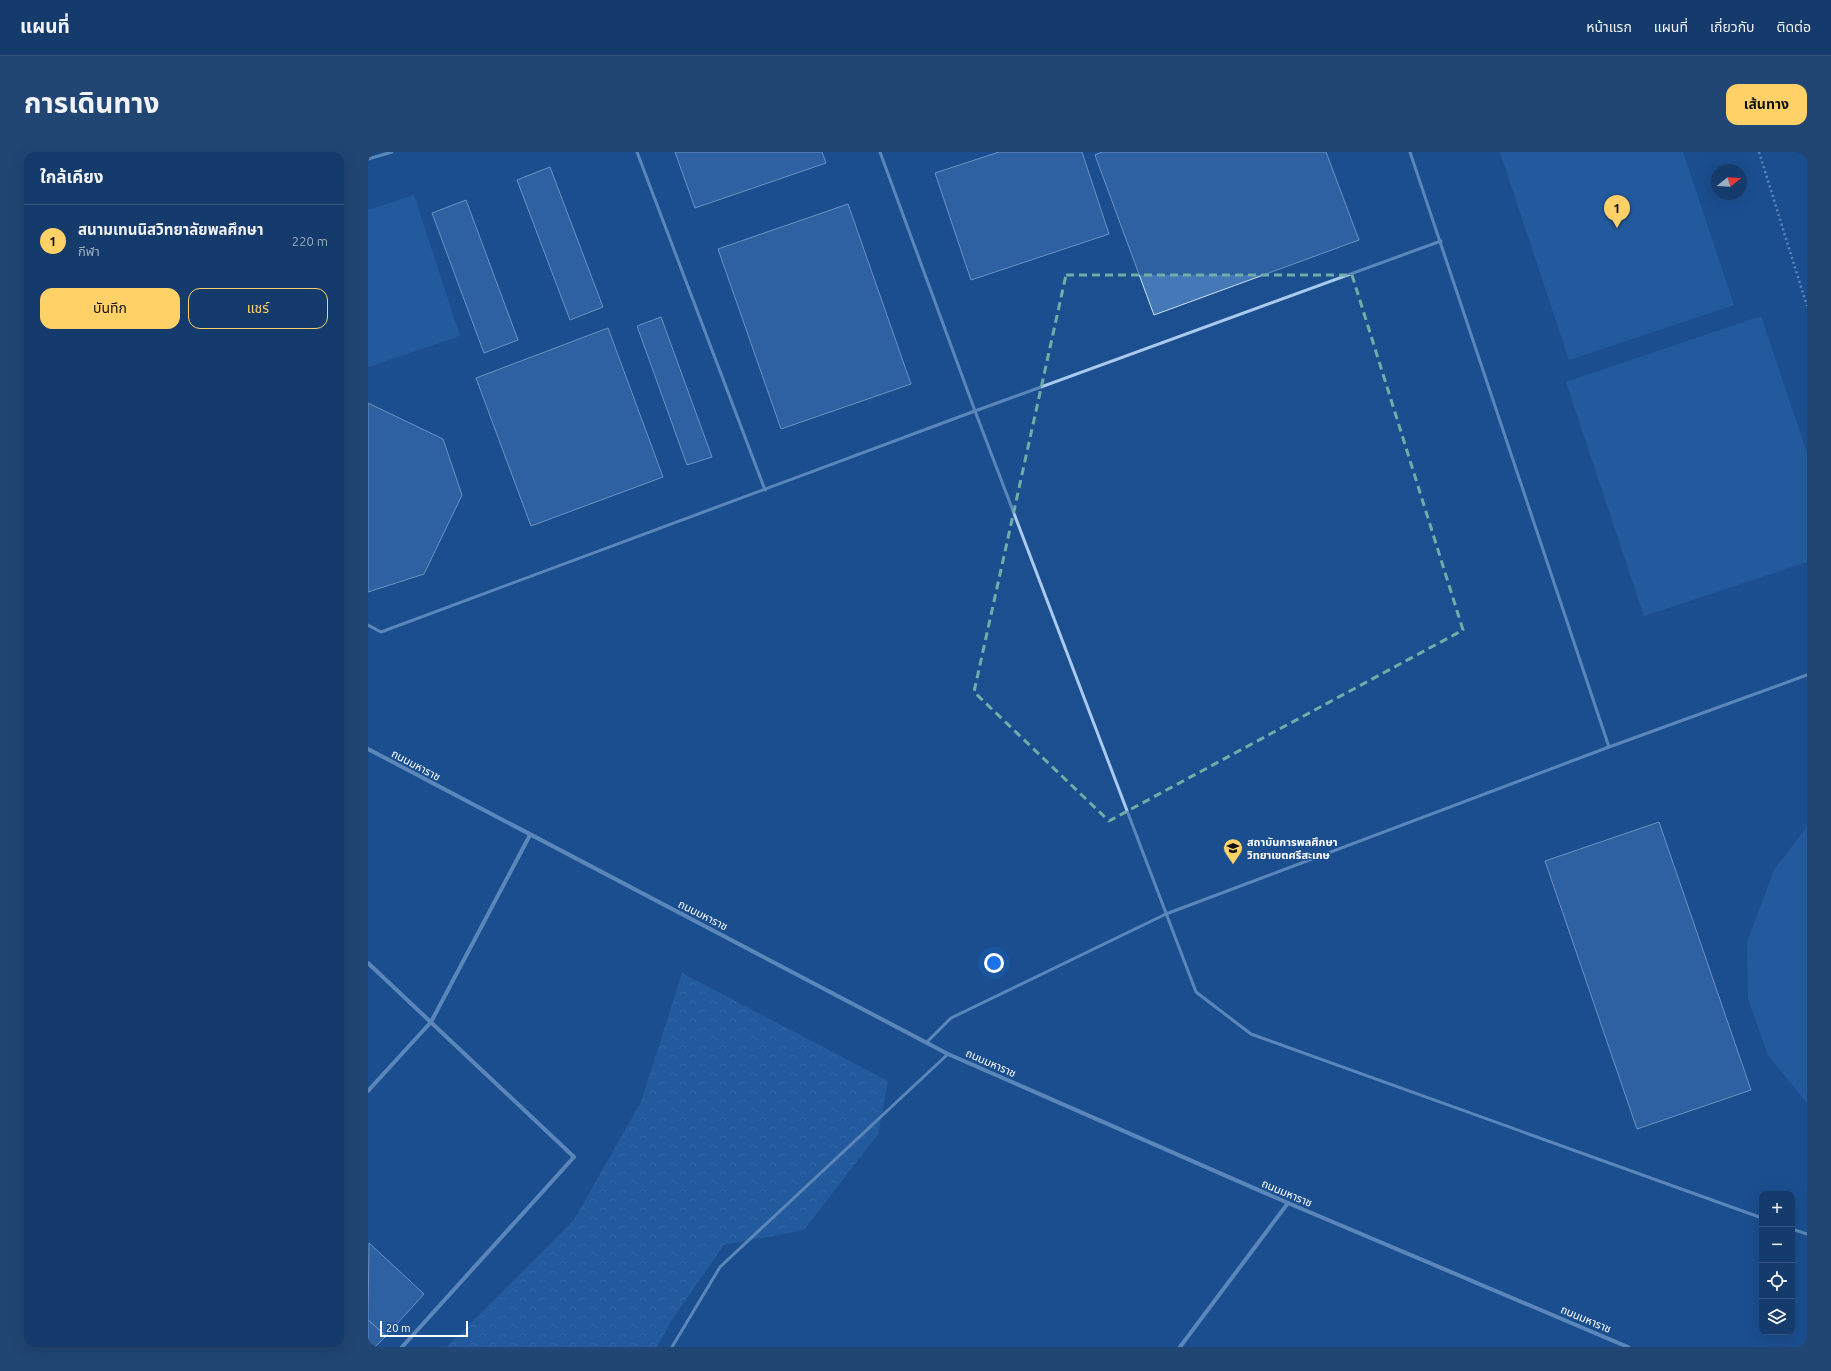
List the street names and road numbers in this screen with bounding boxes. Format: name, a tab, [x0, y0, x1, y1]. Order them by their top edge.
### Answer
street label: ถนนมหาราช	[389, 747, 443, 783]
street label: ถนนมหาราช	[676, 897, 730, 933]
street label: ถนนมหาราช	[964, 1047, 1018, 1079]
street label: ถนนมหาราช	[1260, 1177, 1314, 1209]
street label: ถนนมหาราช	[1559, 1303, 1613, 1335]

